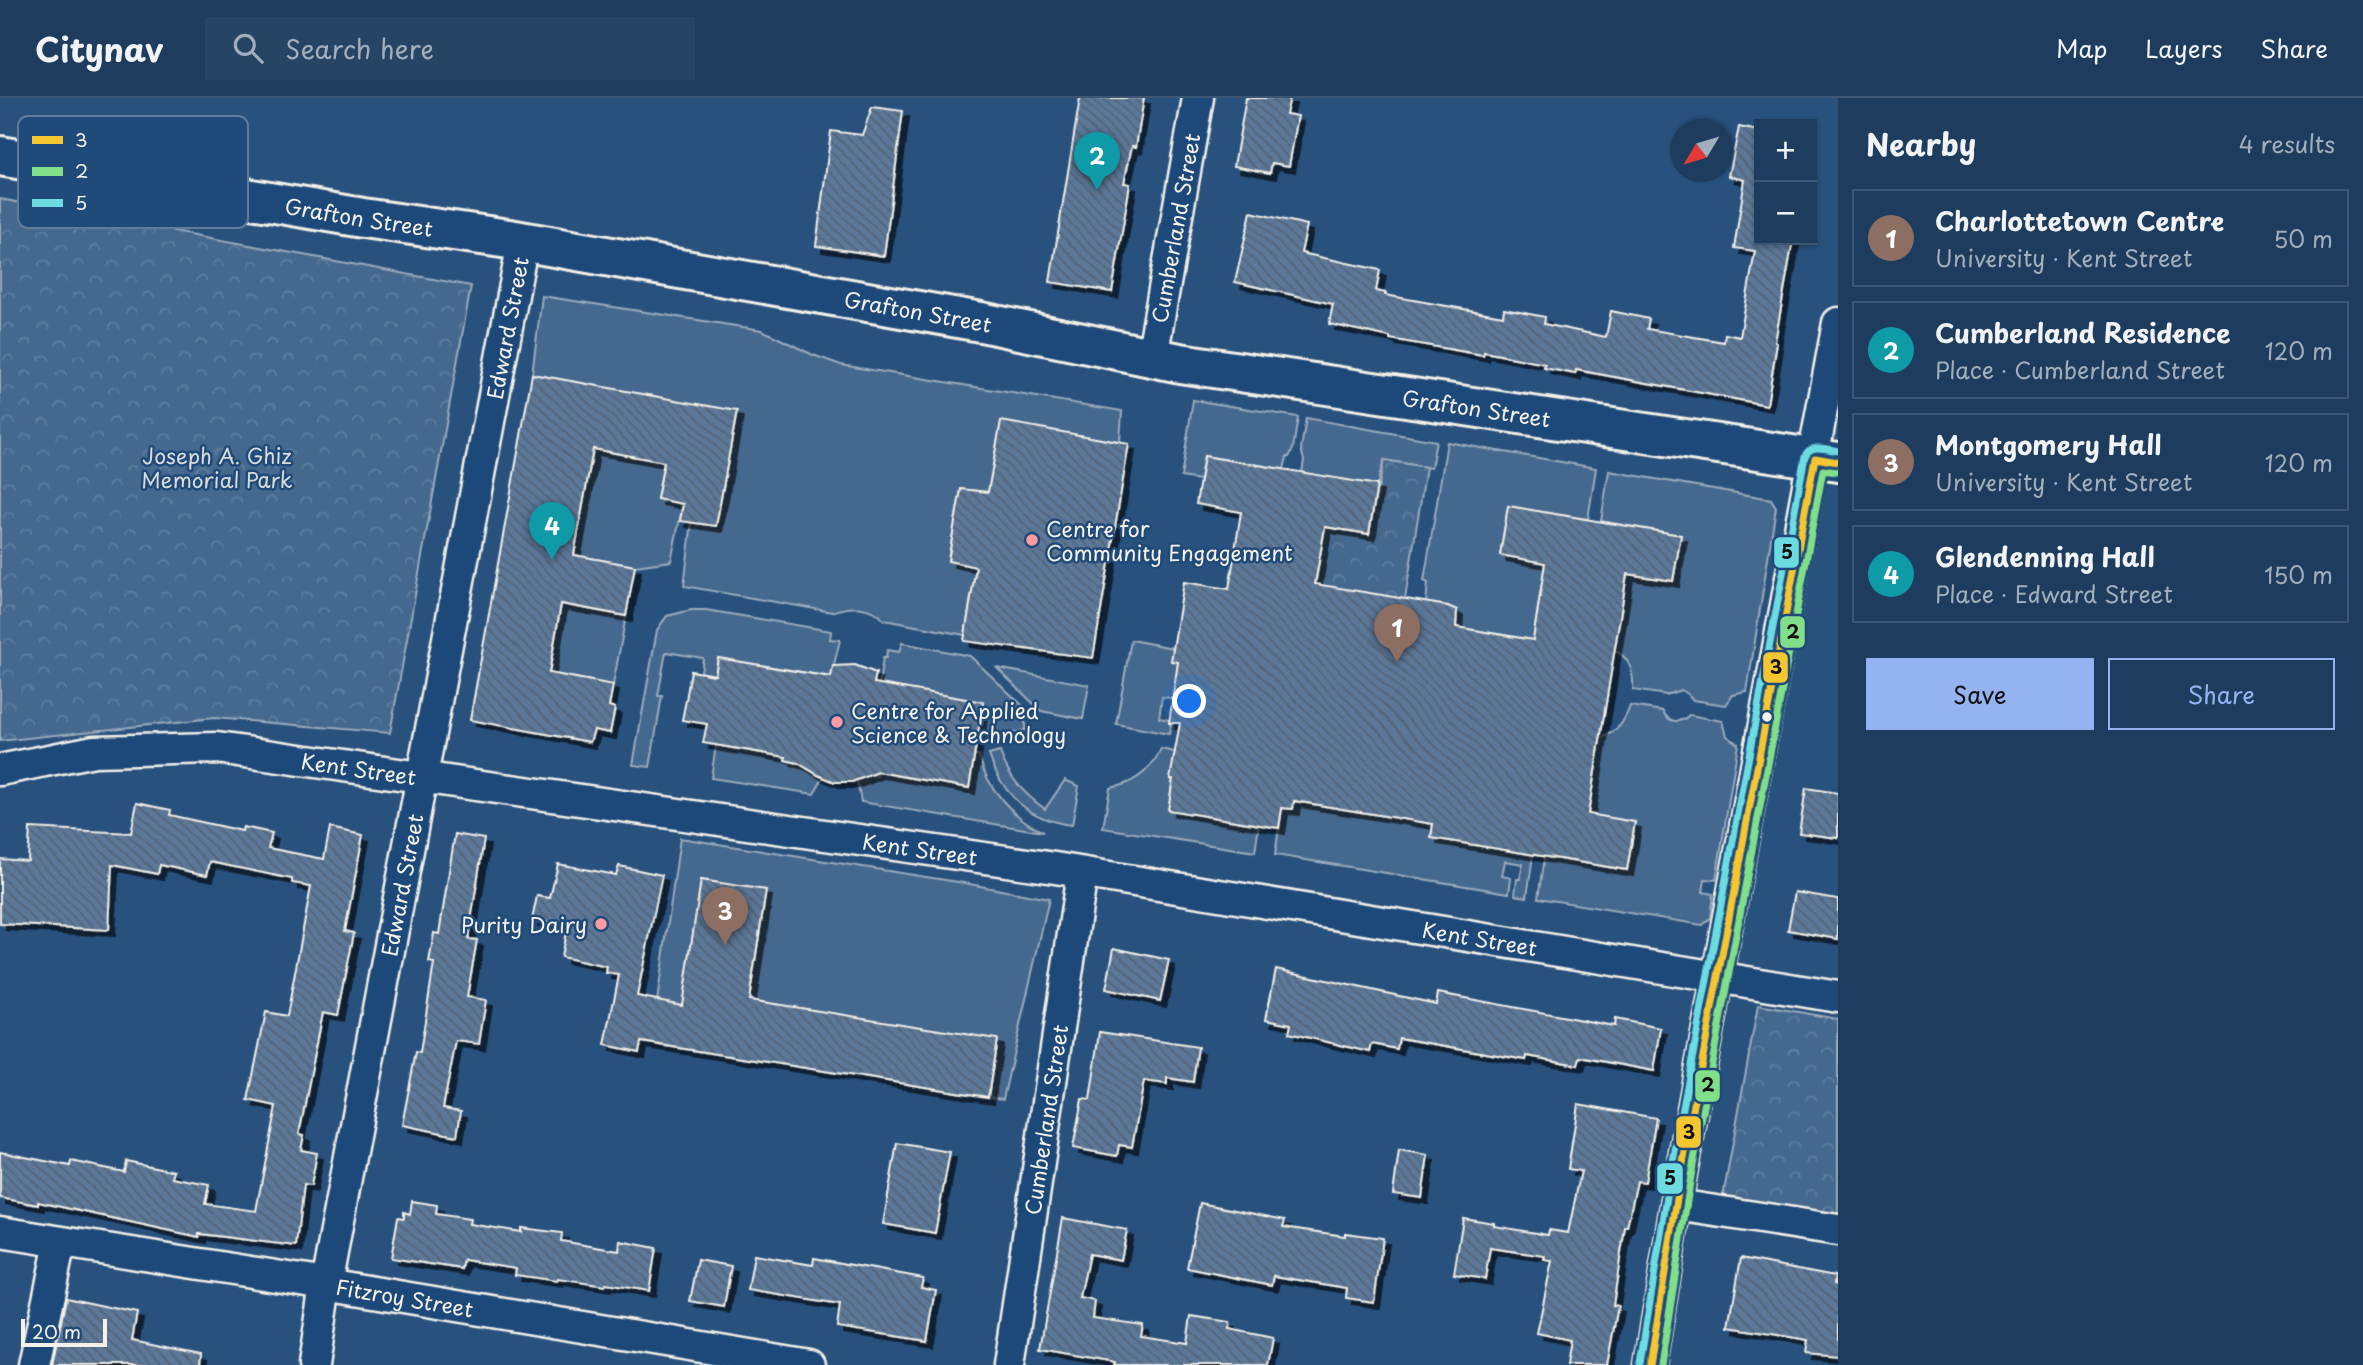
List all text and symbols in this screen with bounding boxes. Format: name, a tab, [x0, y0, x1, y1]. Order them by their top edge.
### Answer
search box	[205, 17, 695, 80]
text: Citynav	[35, 23, 163, 73]
icon: search	[229, 29, 267, 67]
text: Search here	[285, 29, 434, 68]
text: Map	[2056, 30, 2107, 66]
text: Layers	[2145, 30, 2222, 66]
text: Share	[2260, 30, 2328, 66]
legend	[18, 116, 248, 228]
north arrow	[1670, 119, 1733, 182]
map controls	[1754, 119, 1817, 245]
button: +	[1754, 119, 1817, 182]
text: Nearby	[1866, 121, 1976, 166]
text: 3	[75, 125, 88, 153]
text: 4 results	[2239, 126, 2335, 161]
street label: Cumberland Street	[1142, 131, 1207, 325]
pin: 2	[1074, 132, 1120, 190]
text: 2	[75, 156, 88, 184]
button: −	[1754, 182, 1817, 245]
text: 5	[75, 188, 87, 216]
street label: Grafton Street	[283, 189, 435, 244]
text: Charlottetown Centre	[1935, 201, 2224, 240]
text: 1	[1886, 221, 1897, 256]
text: 50 m	[2273, 221, 2333, 256]
text: University · Kent Street	[1935, 240, 2192, 275]
street label: Edward Street	[478, 254, 536, 402]
street label: Grafton Street	[842, 282, 995, 340]
text: Cumberland Residence	[1935, 313, 2231, 352]
text: 2	[1883, 333, 1899, 368]
text: 120 m	[2265, 333, 2333, 368]
text: Place · Cumberland Street	[1935, 352, 2225, 387]
street label: Grafton Street	[1400, 381, 1553, 435]
text: Montgomery Hall	[1935, 425, 2161, 464]
park label: Joseph A. Ghiz Memorial Park	[141, 439, 293, 495]
text: 3	[1883, 445, 1899, 480]
text: 120 m	[2265, 445, 2333, 480]
text: University · Kent Street	[1935, 464, 2192, 499]
pin: 4	[529, 502, 575, 560]
place label: Centre for Community Engagement	[1046, 512, 1293, 568]
marker: Centre for Community Engagement	[1024, 532, 1040, 548]
line badge: 5	[1773, 536, 1800, 569]
text: 5	[1781, 537, 1793, 565]
text: Glendenning Hall	[1935, 537, 2155, 576]
text: 4	[1883, 557, 1899, 592]
text: 150 m	[2264, 557, 2333, 592]
text: Place · Edward Street	[1935, 576, 2173, 611]
pin: 1	[1374, 604, 1420, 662]
line badge: 2	[1779, 615, 1806, 649]
text: 2	[1786, 617, 1800, 645]
line badge: 3	[1762, 651, 1789, 684]
text: 3	[1770, 652, 1782, 680]
button: Save	[1866, 658, 2094, 730]
button: Share	[2108, 658, 2335, 730]
your location	[1172, 684, 1206, 718]
place label: Centre for Applied Science & Technology	[851, 694, 1066, 750]
unlabelled marker	[1760, 710, 1774, 724]
marker: Centre for Applied Science & Technology	[829, 714, 845, 730]
street label: Kent Street	[299, 744, 418, 792]
street label: Edward Street	[372, 811, 431, 959]
street label: Kent Street	[860, 825, 980, 873]
pin: 3	[702, 887, 748, 945]
place label: Purity Dairy	[461, 908, 587, 940]
street label: Kent Street	[1420, 913, 1540, 963]
marker: Purity Dairy	[593, 916, 609, 932]
street label: Cumberland Street	[1015, 1022, 1075, 1217]
line badge: 2	[1694, 1069, 1721, 1103]
text: 2	[1701, 1070, 1715, 1098]
line badge: 3	[1675, 1115, 1702, 1149]
text: 3	[1683, 1117, 1695, 1145]
line badge: 5	[1656, 1162, 1684, 1195]
text: 5	[1664, 1163, 1676, 1191]
street label: Fitzroy Street	[334, 1270, 476, 1324]
scale bar	[21, 1316, 107, 1348]
text: 20 m	[32, 1317, 81, 1345]

